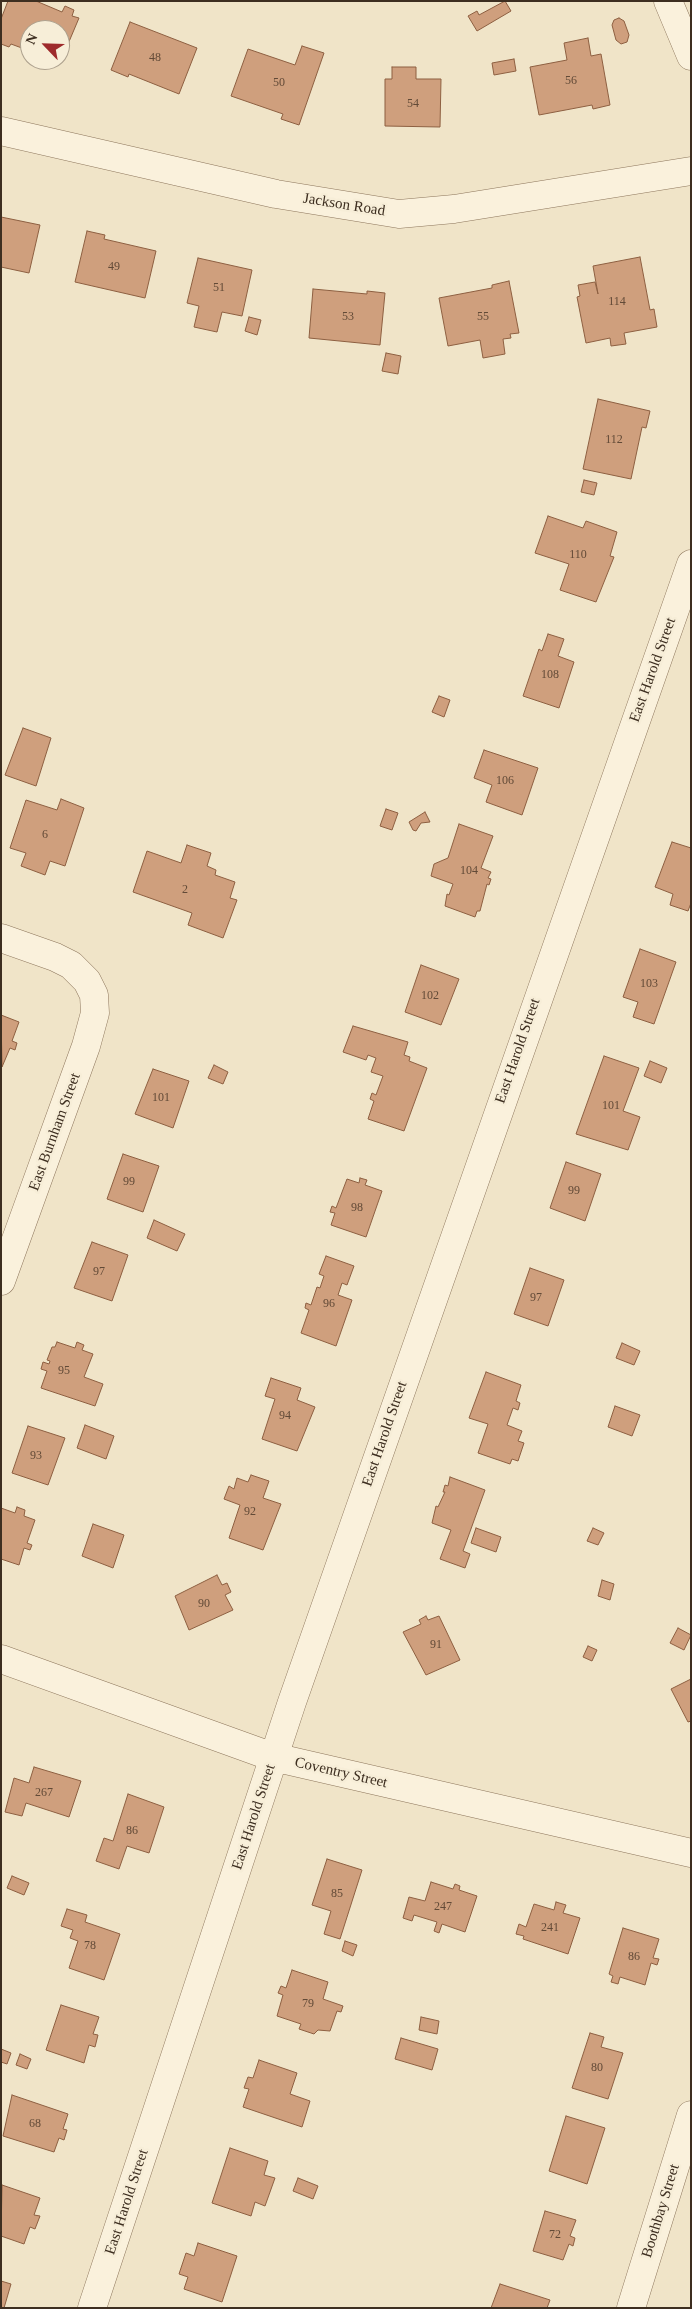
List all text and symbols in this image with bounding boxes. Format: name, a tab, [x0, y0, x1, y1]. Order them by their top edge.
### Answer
north arrow	[20, 20, 70, 70]
text: N	[23, 31, 41, 47]
house number: 48	[149, 51, 161, 65]
house number: 56	[565, 74, 577, 88]
house number: 50	[273, 76, 285, 90]
house number: 54	[407, 97, 419, 111]
street label: Jackson Road	[302, 190, 386, 220]
house number: 49	[108, 260, 120, 274]
house number: 51	[213, 281, 225, 295]
house number: 114	[608, 295, 626, 309]
house number: 53	[342, 310, 354, 324]
house number: 55	[477, 310, 489, 324]
house number: 112	[605, 433, 623, 447]
house number: 110	[569, 548, 587, 562]
street label: East Harold Street	[626, 615, 680, 725]
house number: 108	[541, 668, 559, 682]
house number: 106	[496, 774, 514, 788]
house number: 6	[42, 828, 48, 842]
house number: 104	[460, 864, 478, 878]
house number: 2	[182, 883, 188, 897]
house number: 103	[640, 977, 658, 991]
house number: 102	[421, 989, 439, 1003]
street label: East Harold Street	[492, 996, 544, 1106]
street label: East Burnham Street	[25, 1071, 85, 1193]
house number: 101	[152, 1091, 170, 1105]
house number: 101	[602, 1099, 620, 1113]
house number: 99	[123, 1175, 135, 1189]
house number: 99	[568, 1184, 580, 1198]
house number: 98	[351, 1201, 363, 1215]
house number: 97	[93, 1265, 105, 1279]
house number: 97	[530, 1291, 542, 1305]
house number: 96	[323, 1297, 335, 1311]
house number: 95	[58, 1364, 70, 1378]
street label: East Harold Street	[359, 1379, 411, 1489]
house number: 94	[279, 1409, 291, 1423]
house number: 93	[30, 1449, 42, 1463]
house number: 92	[244, 1505, 256, 1519]
house number: 90	[198, 1597, 210, 1611]
house number: 91	[430, 1638, 442, 1652]
street label: Coventry Street	[293, 1754, 389, 1792]
street label: East Harold Street	[228, 1762, 280, 1872]
house number: 267	[35, 1786, 53, 1800]
house number: 86	[126, 1824, 138, 1838]
house number: 85	[331, 1887, 343, 1901]
house number: 247	[434, 1900, 452, 1914]
house number: 241	[541, 1921, 559, 1935]
house number: 78	[84, 1939, 96, 1953]
house number: 86	[628, 1950, 640, 1964]
house number: 79	[302, 1997, 314, 2011]
house number: 80	[591, 2061, 603, 2075]
house number: 68	[29, 2117, 41, 2131]
street label: East Harold Street	[101, 2147, 153, 2257]
street label: Boothbay Street	[638, 2162, 684, 2260]
house number: 72	[549, 2228, 561, 2242]

